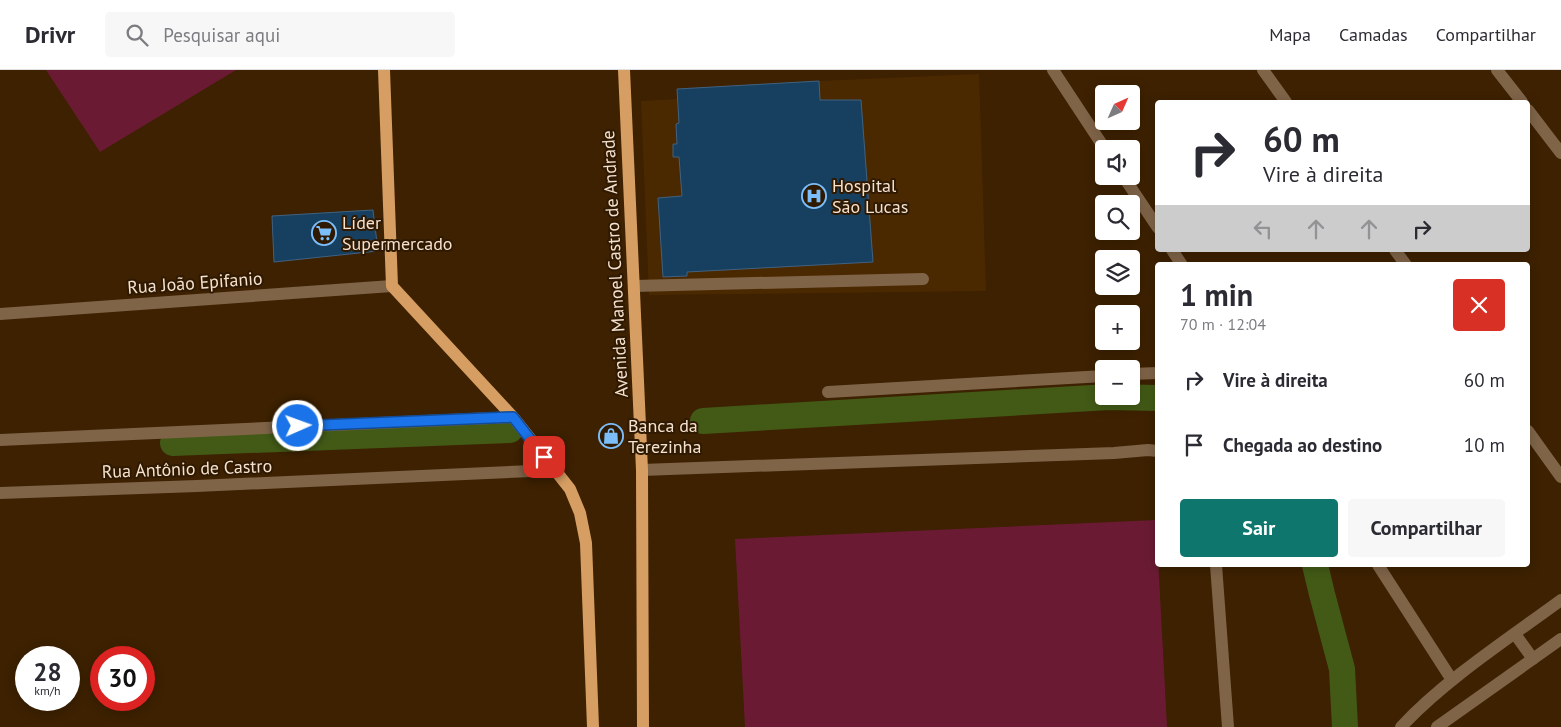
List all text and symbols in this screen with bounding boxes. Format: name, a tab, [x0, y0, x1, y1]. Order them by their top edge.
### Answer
search box	[105, 12, 455, 57]
text: Drivr	[25, 19, 75, 50]
icon: search	[123, 21, 151, 49]
text: Pesquisar aqui	[163, 23, 280, 47]
text: Mapa	[1269, 23, 1311, 46]
text: Camadas	[1339, 23, 1408, 46]
text: Compartilhar	[1436, 23, 1536, 46]
north arrow	[1095, 85, 1140, 130]
map controls	[1095, 85, 1140, 405]
text: 60 m	[1263, 116, 1340, 162]
icon: right	[1180, 120, 1245, 185]
street label: Avenida Manoel Castro de Andrade	[596, 130, 633, 398]
button: sound	[1095, 140, 1140, 185]
text: Vire à direita	[1263, 160, 1383, 188]
place label: Hospital São Lucas	[832, 174, 908, 218]
hospital icon: Hospital São Lucas	[801, 183, 827, 209]
button: search	[1095, 195, 1140, 240]
place label: Líder Supermercado	[342, 211, 453, 255]
icon: left	[1249, 215, 1277, 243]
icon: ahead	[1302, 215, 1330, 243]
icon: ahead	[1355, 215, 1383, 243]
icon: right	[1408, 215, 1436, 243]
supermarket icon: Líder Supermercado	[311, 220, 337, 246]
button: layers	[1095, 250, 1140, 295]
street label: Rua João Epifanio	[127, 266, 263, 299]
text: 1 min	[1180, 275, 1253, 314]
button: close	[1453, 279, 1505, 331]
button: +	[1095, 305, 1140, 350]
text: 70 m · 12:04	[1180, 314, 1266, 334]
button: −	[1095, 360, 1140, 405]
icon: right	[1180, 366, 1208, 394]
text: Vire à direita	[1223, 368, 1328, 392]
text: 60 m	[1464, 368, 1505, 392]
position arrow	[271, 399, 323, 451]
place label: Banca da Terezinha	[628, 414, 701, 458]
shop icon: Banca da Terezinha	[598, 423, 624, 449]
icon: arrive	[1180, 431, 1208, 459]
text: Chegada ao destino	[1223, 433, 1382, 457]
text: 10 m	[1464, 433, 1505, 457]
pin	[523, 436, 565, 478]
icon: arrive	[530, 443, 558, 471]
street label: Rua Antônio de Castro	[101, 454, 273, 483]
button: Sair	[1180, 499, 1338, 557]
button: Compartilhar	[1348, 499, 1505, 557]
speed limit sign: 30	[90, 646, 155, 711]
text: 28	[33, 656, 62, 688]
text: km/h	[34, 683, 61, 698]

